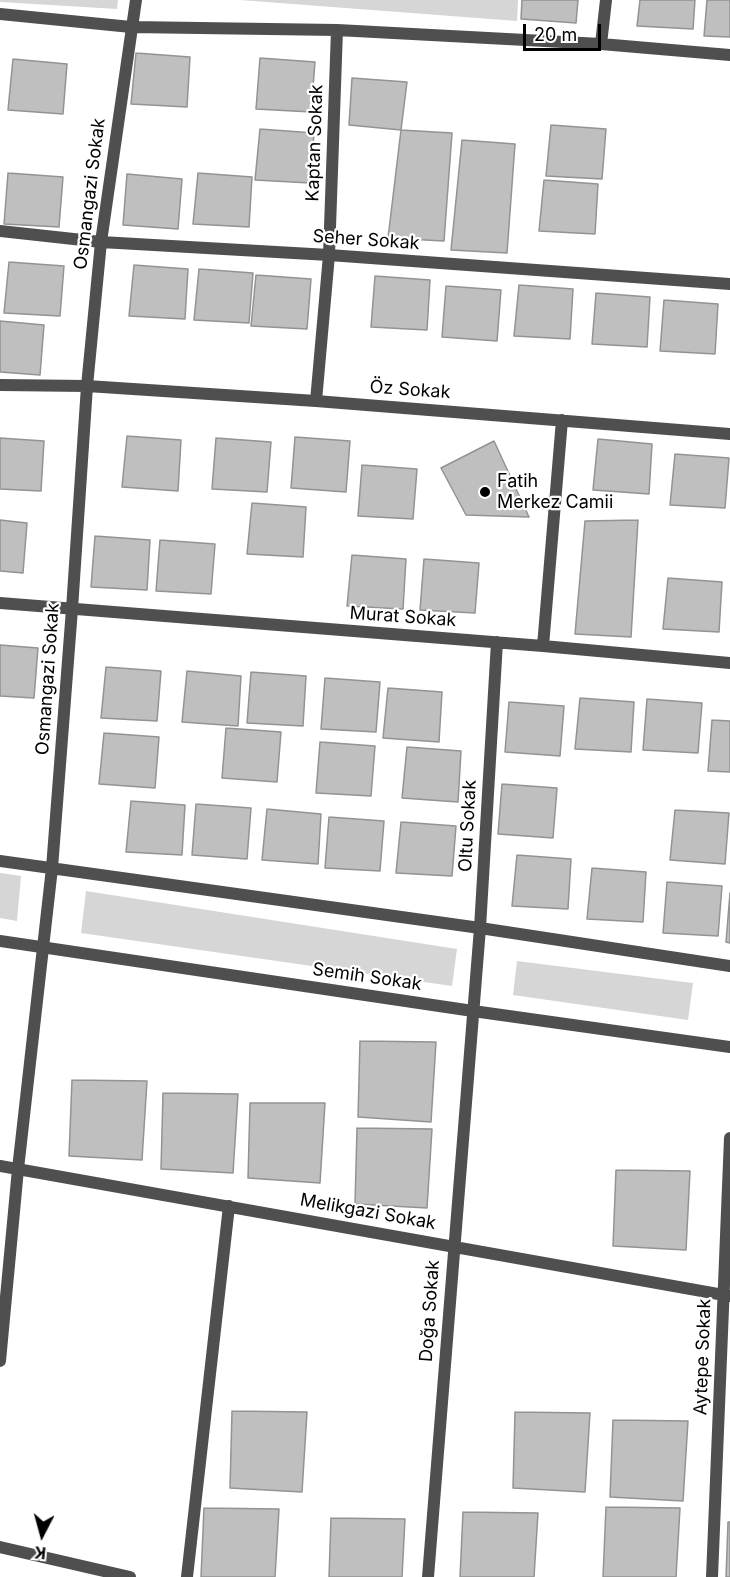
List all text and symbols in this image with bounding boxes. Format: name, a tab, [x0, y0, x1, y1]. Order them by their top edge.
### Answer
scale bar	[526, 12, 604, 50]
text: 20 m	[534, 24, 577, 45]
street label: Kaptan Sokak	[302, 84, 328, 202]
street label: Osmangazi Sokak	[70, 117, 110, 271]
street label: Seher Sokak	[312, 225, 420, 255]
street label: Öz Sokak	[369, 376, 451, 404]
place label: Fatih Merkez Camii	[497, 471, 613, 514]
marker: Fatih Merkez Camii	[478, 485, 492, 499]
street label: Osmangazi Sokak	[32, 602, 64, 756]
street label: Murat Sokak	[349, 602, 457, 632]
street label: Oltu Sokak	[455, 779, 481, 873]
street label: Semih Sokak	[311, 959, 423, 995]
street label: Melikgazi Sokak	[298, 1189, 438, 1235]
street label: Doğa Sokak	[416, 1259, 444, 1363]
street label: Aytepe Sokak	[690, 1298, 716, 1416]
north arrow	[12, 1505, 72, 1565]
text: K	[33, 1542, 47, 1563]

